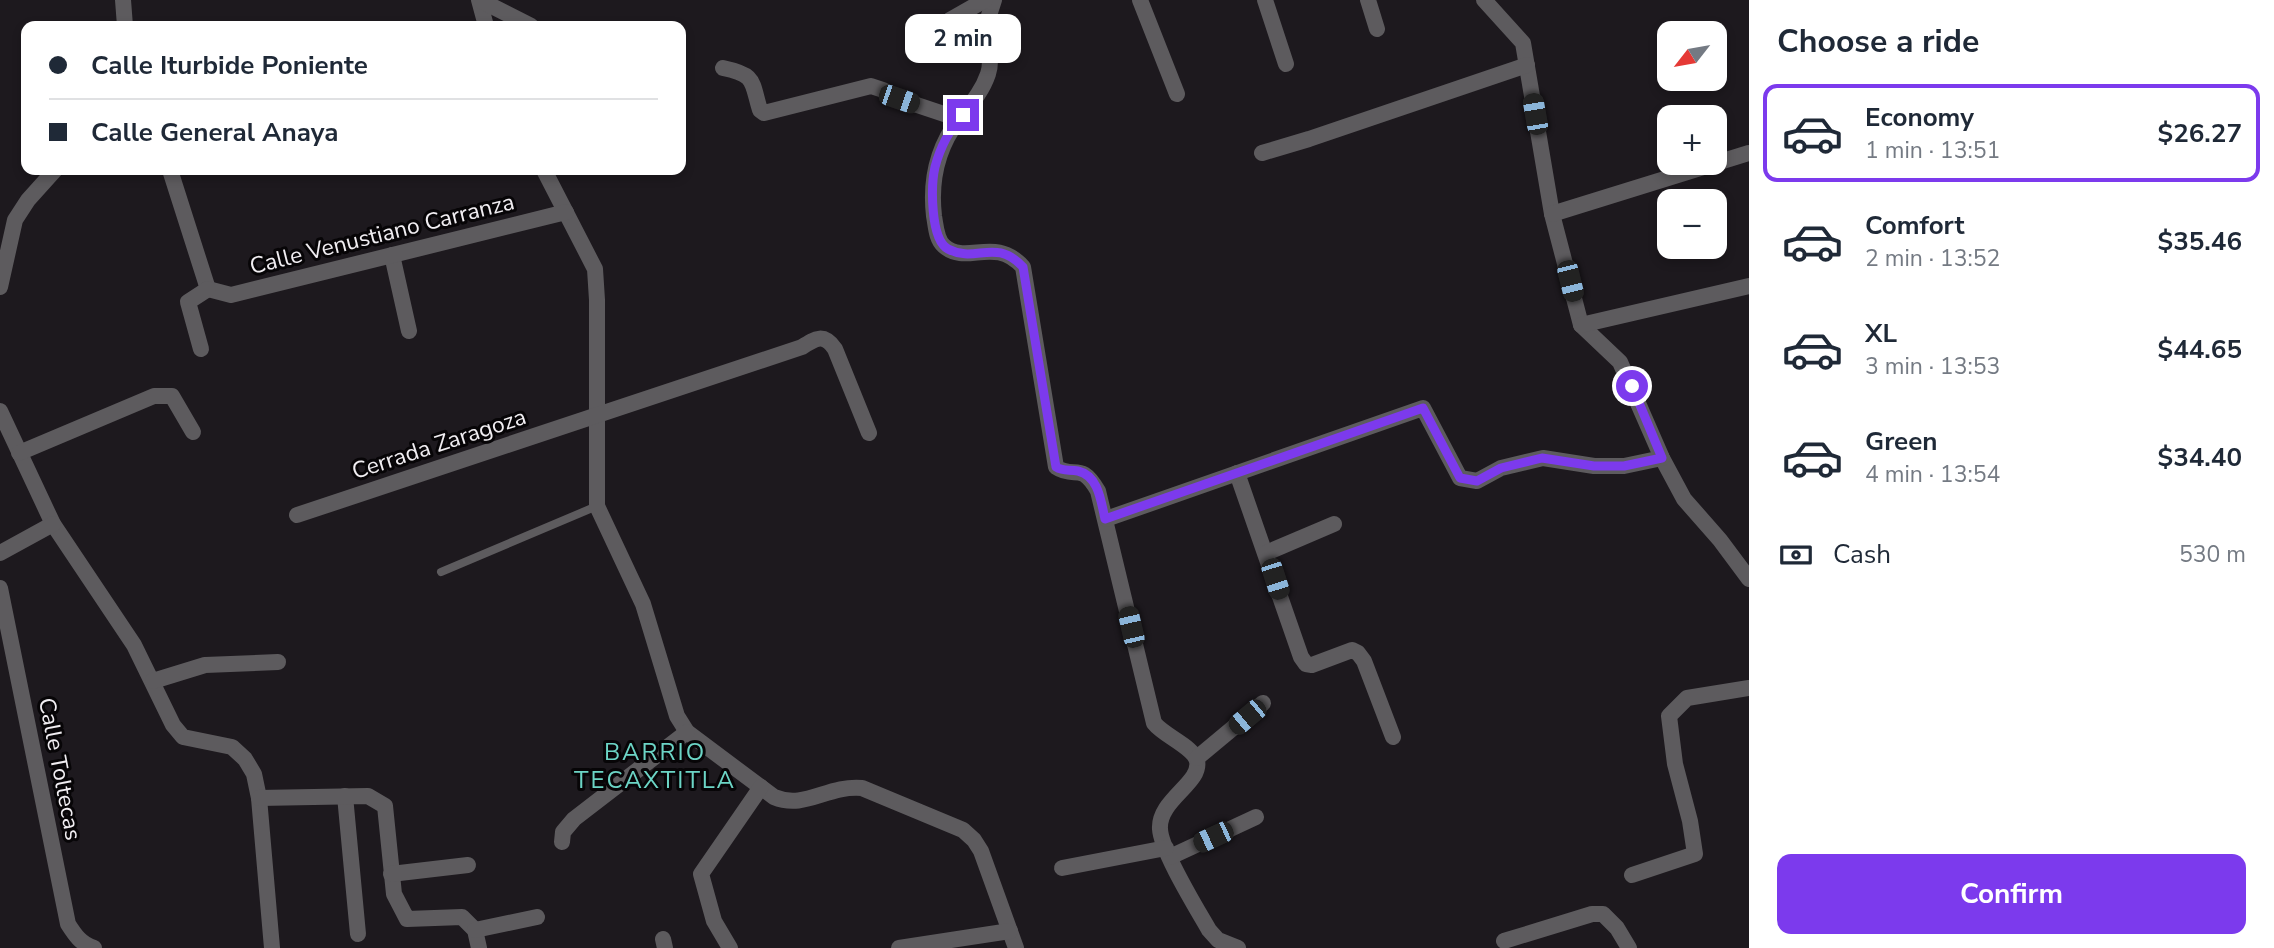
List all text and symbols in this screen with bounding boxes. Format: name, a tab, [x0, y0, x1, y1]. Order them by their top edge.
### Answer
callout: 2 min	[905, 13, 1021, 62]
text: Choose a ride	[1777, 20, 1979, 63]
north arrow	[1657, 21, 1727, 91]
map controls	[1657, 21, 1727, 259]
text: 2 min	[933, 23, 993, 54]
text: Calle Iturbide Poniente	[91, 48, 368, 83]
car	[876, 82, 923, 116]
car	[1522, 91, 1549, 137]
route end	[947, 99, 979, 131]
text: Economy	[1865, 100, 1974, 135]
icon: car	[1781, 102, 1844, 165]
button: +	[1657, 105, 1727, 175]
text: Calle General Anaya	[91, 115, 338, 150]
text: $26.27	[2158, 116, 2242, 151]
text: 1 min · 13:51	[1865, 135, 2000, 166]
street label: Calle Venustiano Carranza	[247, 186, 517, 282]
button: −	[1657, 189, 1727, 259]
text: Comfort	[1865, 208, 1965, 243]
icon: car	[1781, 210, 1844, 273]
text: $35.46	[2158, 224, 2242, 259]
text: 2 min · 13:52	[1865, 243, 2000, 274]
car	[1555, 258, 1586, 304]
text: XL	[1865, 316, 1897, 351]
icon: car	[1781, 318, 1844, 381]
text: $44.65	[2158, 332, 2242, 367]
text: 3 min · 13:53	[1865, 351, 2000, 382]
route start	[1616, 370, 1648, 402]
street label: Cerrada Zaragoza	[348, 401, 530, 487]
text: Green	[1865, 424, 1938, 459]
icon: car	[1781, 426, 1844, 489]
text: $34.40	[2158, 440, 2242, 475]
text: 4 min · 13:54	[1865, 459, 2000, 490]
icon: cash	[1777, 536, 1815, 574]
text: Cash	[1833, 537, 1891, 572]
text: 530 m	[2179, 539, 2246, 570]
car	[1259, 556, 1292, 602]
car	[1117, 604, 1146, 650]
street label: Calle Toltecas	[31, 695, 89, 843]
car	[1225, 695, 1270, 739]
district label: BARRIO TECAXTITLA	[574, 736, 736, 796]
car	[1190, 819, 1237, 855]
button: Confirm	[1777, 854, 2246, 934]

